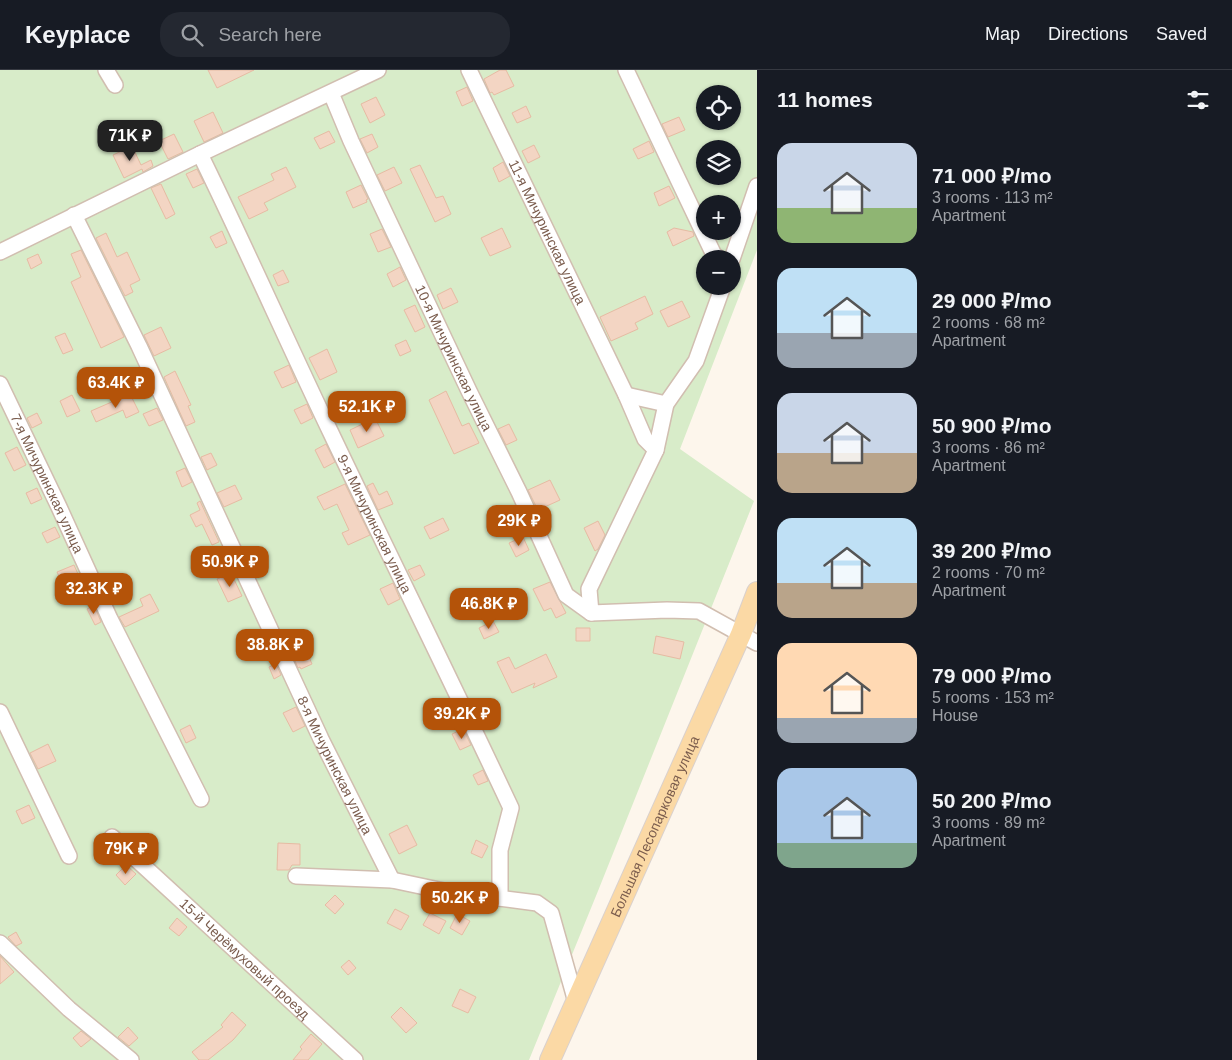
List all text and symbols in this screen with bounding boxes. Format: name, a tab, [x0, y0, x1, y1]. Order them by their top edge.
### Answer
search box	[160, 12, 510, 57]
text: Keyplace	[25, 21, 130, 48]
icon: search	[178, 21, 206, 49]
text: Search here	[218, 24, 322, 45]
text: Map	[985, 24, 1020, 44]
text: Directions	[1048, 24, 1128, 44]
text: Saved	[1156, 24, 1207, 44]
map controls	[696, 85, 741, 295]
button: locate	[696, 85, 741, 130]
icon: filters	[1184, 86, 1212, 114]
text: 11 homes	[777, 88, 873, 111]
pin: 71K ₽	[95, 119, 165, 162]
text: 71K ₽	[108, 127, 152, 144]
button: layers	[696, 140, 741, 185]
street label: 11-я Мичуринская улица	[506, 157, 589, 307]
icon: home	[817, 163, 877, 223]
text: 71 000 ₽/mo	[932, 164, 1052, 187]
text: 3 rooms · 113 m²	[932, 189, 1053, 206]
button: +	[696, 195, 741, 240]
text: Apartment	[932, 207, 1006, 224]
button: −	[696, 250, 741, 295]
street label: 10-я Мичуринская улица	[412, 282, 496, 434]
icon: home	[817, 288, 877, 348]
text: 29 000 ₽/mo	[932, 289, 1052, 312]
text: 2 rooms · 68 m²	[932, 314, 1045, 331]
text: Apartment	[932, 332, 1006, 349]
pin: 63.4K ₽	[70, 366, 162, 409]
text: 63.4K ₽	[88, 374, 144, 391]
pin: 52.1K ₽	[321, 390, 413, 433]
text: 52.1K ₽	[339, 398, 395, 415]
street label: 7-я Мичуринская улица	[7, 411, 87, 556]
icon: home	[817, 413, 877, 473]
text: 50 900 ₽/mo	[932, 414, 1052, 437]
text: 3 rooms · 86 m²	[932, 439, 1045, 456]
street label: 9-я Мичуринская улица	[334, 452, 415, 596]
text: Apartment	[932, 457, 1006, 474]
pin: 29K ₽	[484, 504, 554, 547]
text: 29K ₽	[497, 512, 541, 529]
icon: home	[817, 538, 877, 598]
text: 39 200 ₽/mo	[932, 539, 1052, 562]
pin: 50.9K ₽	[184, 546, 276, 588]
text: 50.9K ₽	[202, 553, 258, 570]
text: 2 rooms · 70 m²	[932, 564, 1045, 581]
pin: 32.3K ₽	[48, 572, 140, 615]
text: 32.3K ₽	[66, 580, 122, 597]
text: Apartment	[932, 582, 1006, 599]
pin: 46.8K ₽	[443, 588, 535, 630]
text: 46.8K ₽	[461, 595, 517, 612]
pin: 38.8K ₽	[229, 628, 321, 671]
text: 38.8K ₽	[247, 636, 303, 653]
icon: home	[817, 663, 877, 723]
text: 79 000 ₽/mo	[932, 664, 1052, 687]
text: 5 rooms · 153 m²	[932, 689, 1054, 706]
street label: 8-я Мичуринская улица	[294, 693, 376, 837]
pin: 39.2K ₽	[416, 698, 508, 740]
text: 39.2K ₽	[434, 705, 490, 722]
text: House	[932, 707, 978, 724]
street label: Большая Лесопарковая улица	[607, 733, 702, 920]
icon: home	[817, 788, 877, 848]
text: 50 200 ₽/mo	[932, 789, 1052, 812]
text: 3 rooms · 89 m²	[932, 814, 1045, 831]
pin: 79K ₽	[91, 832, 161, 875]
text: Apartment	[932, 832, 1006, 849]
text: 79K ₽	[104, 840, 148, 857]
pin: 50.2K ₽	[414, 882, 506, 924]
text: 50.2K ₽	[432, 889, 488, 906]
street label: 15-й Черёмуховый проезд	[176, 895, 313, 1022]

